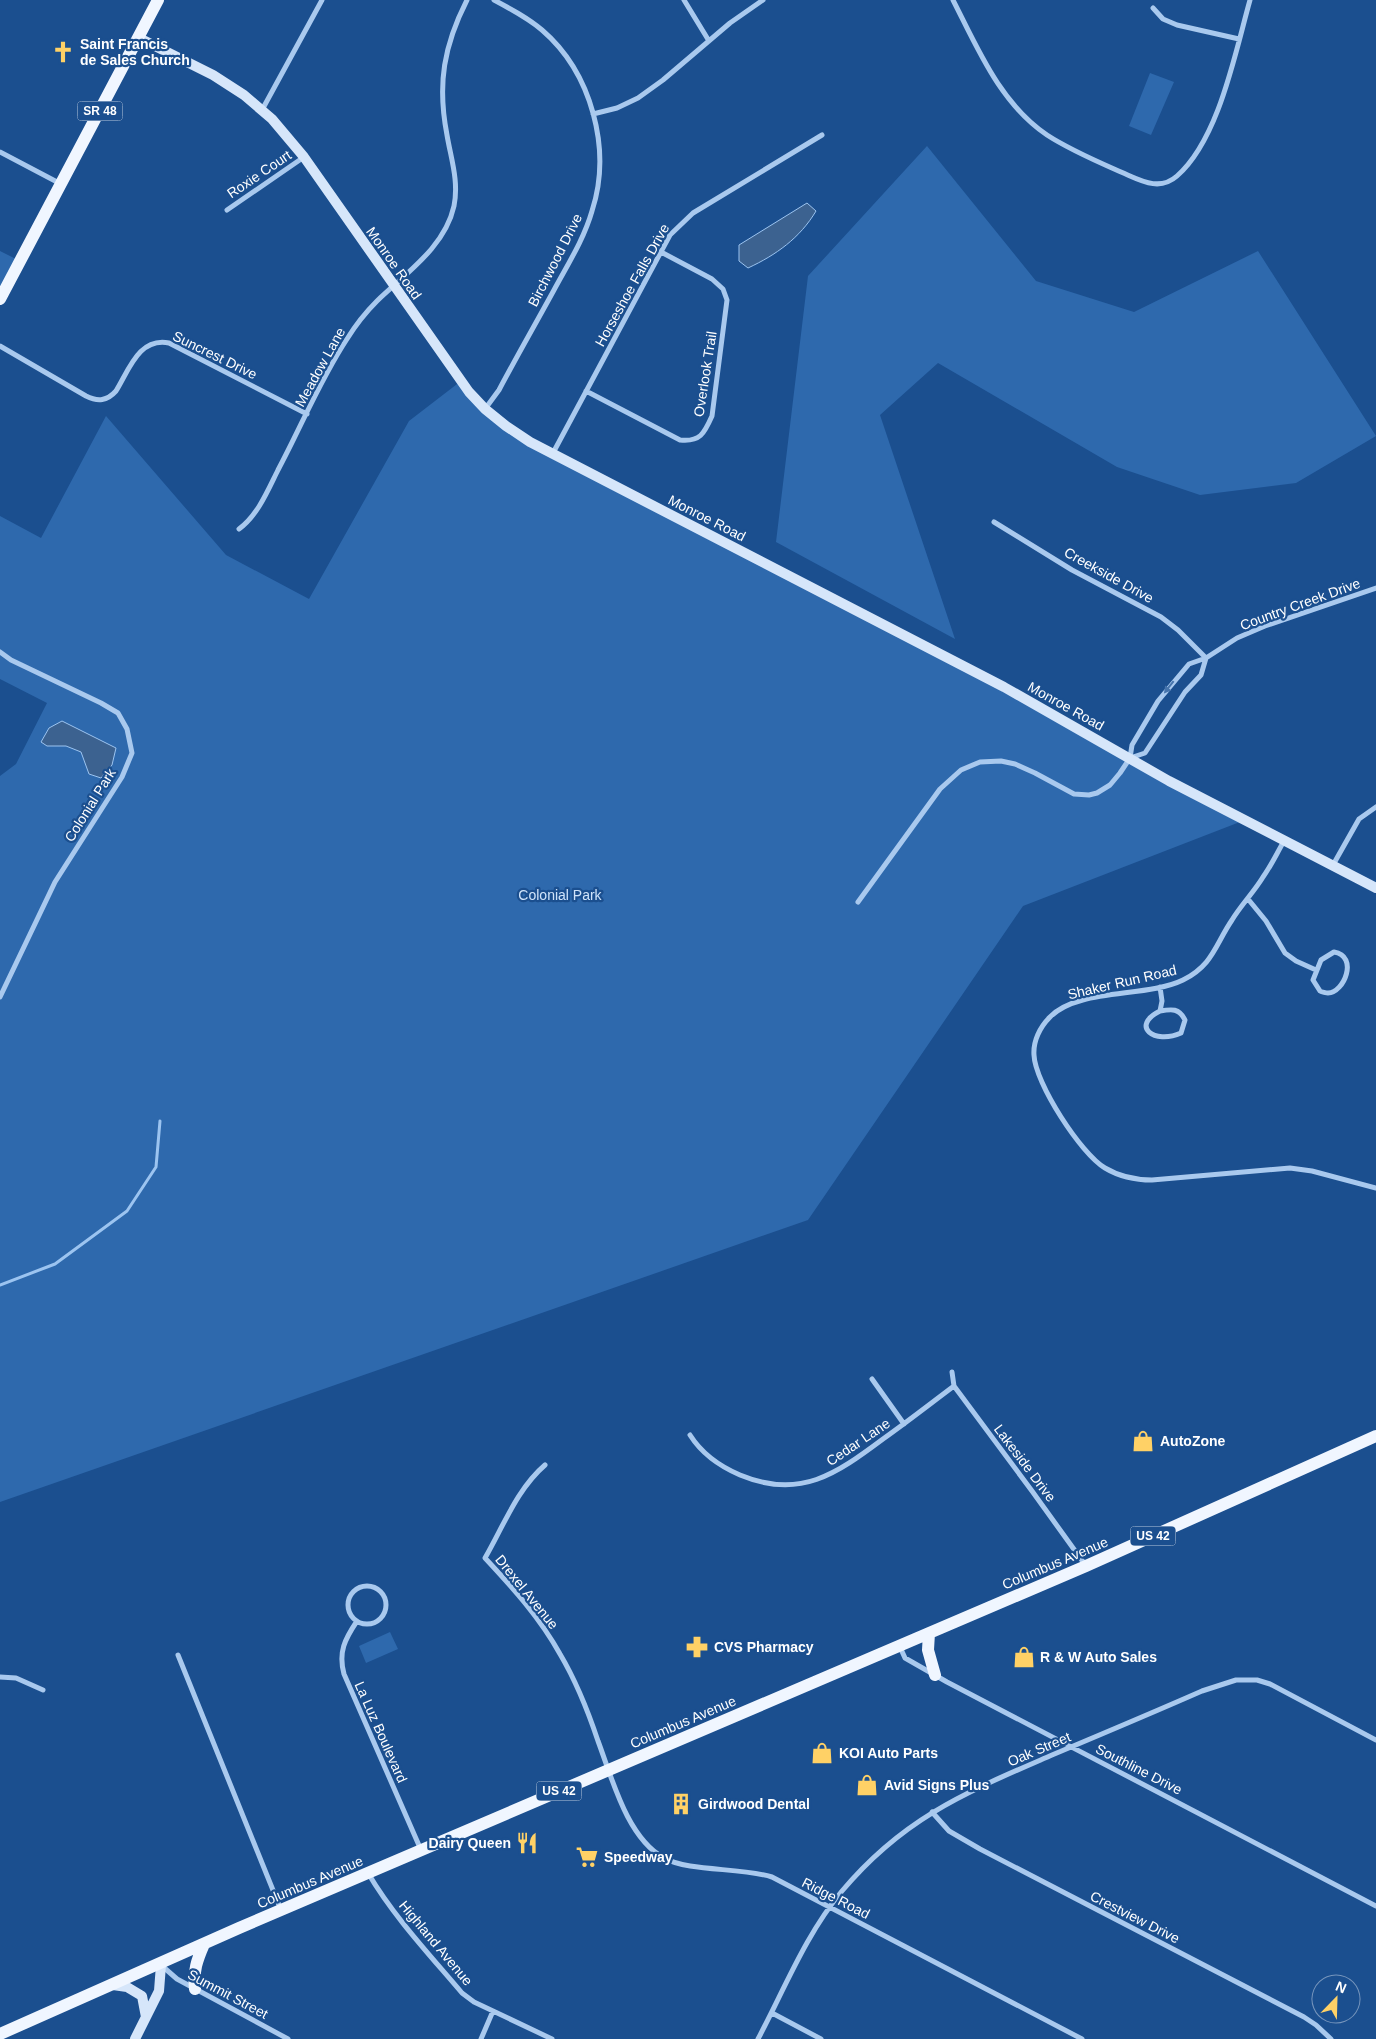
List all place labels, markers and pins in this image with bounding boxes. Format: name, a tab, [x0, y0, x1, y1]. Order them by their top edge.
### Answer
place label: Saint Francis de Sales Church	[80, 36, 190, 68]
church icon: Saint Francis de Sales Church	[50, 39, 76, 65]
shop icon: AutoZone	[1130, 1428, 1156, 1454]
place label: AutoZone	[1160, 1433, 1226, 1449]
pharmacy icon: CVS Pharmacy	[684, 1634, 710, 1660]
place label: CVS Pharmacy	[714, 1639, 814, 1655]
shop icon: R & W Auto Sales	[1011, 1644, 1037, 1670]
place label: R & W Auto Sales	[1040, 1649, 1157, 1665]
shop icon: KOI Auto Parts	[809, 1740, 835, 1766]
place label: KOI Auto Parts	[839, 1745, 938, 1761]
shop icon: Avid Signs Plus	[854, 1772, 880, 1798]
place label: Avid Signs Plus	[884, 1777, 989, 1793]
building icon: Girdwood Dental	[668, 1791, 694, 1817]
place label: Girdwood Dental	[698, 1796, 810, 1812]
restaurant icon: Dairy Queen	[514, 1830, 540, 1856]
place label: Dairy Queen	[429, 1835, 511, 1851]
supermarket icon: Speedway	[574, 1844, 600, 1870]
place label: Speedway	[604, 1849, 673, 1865]

